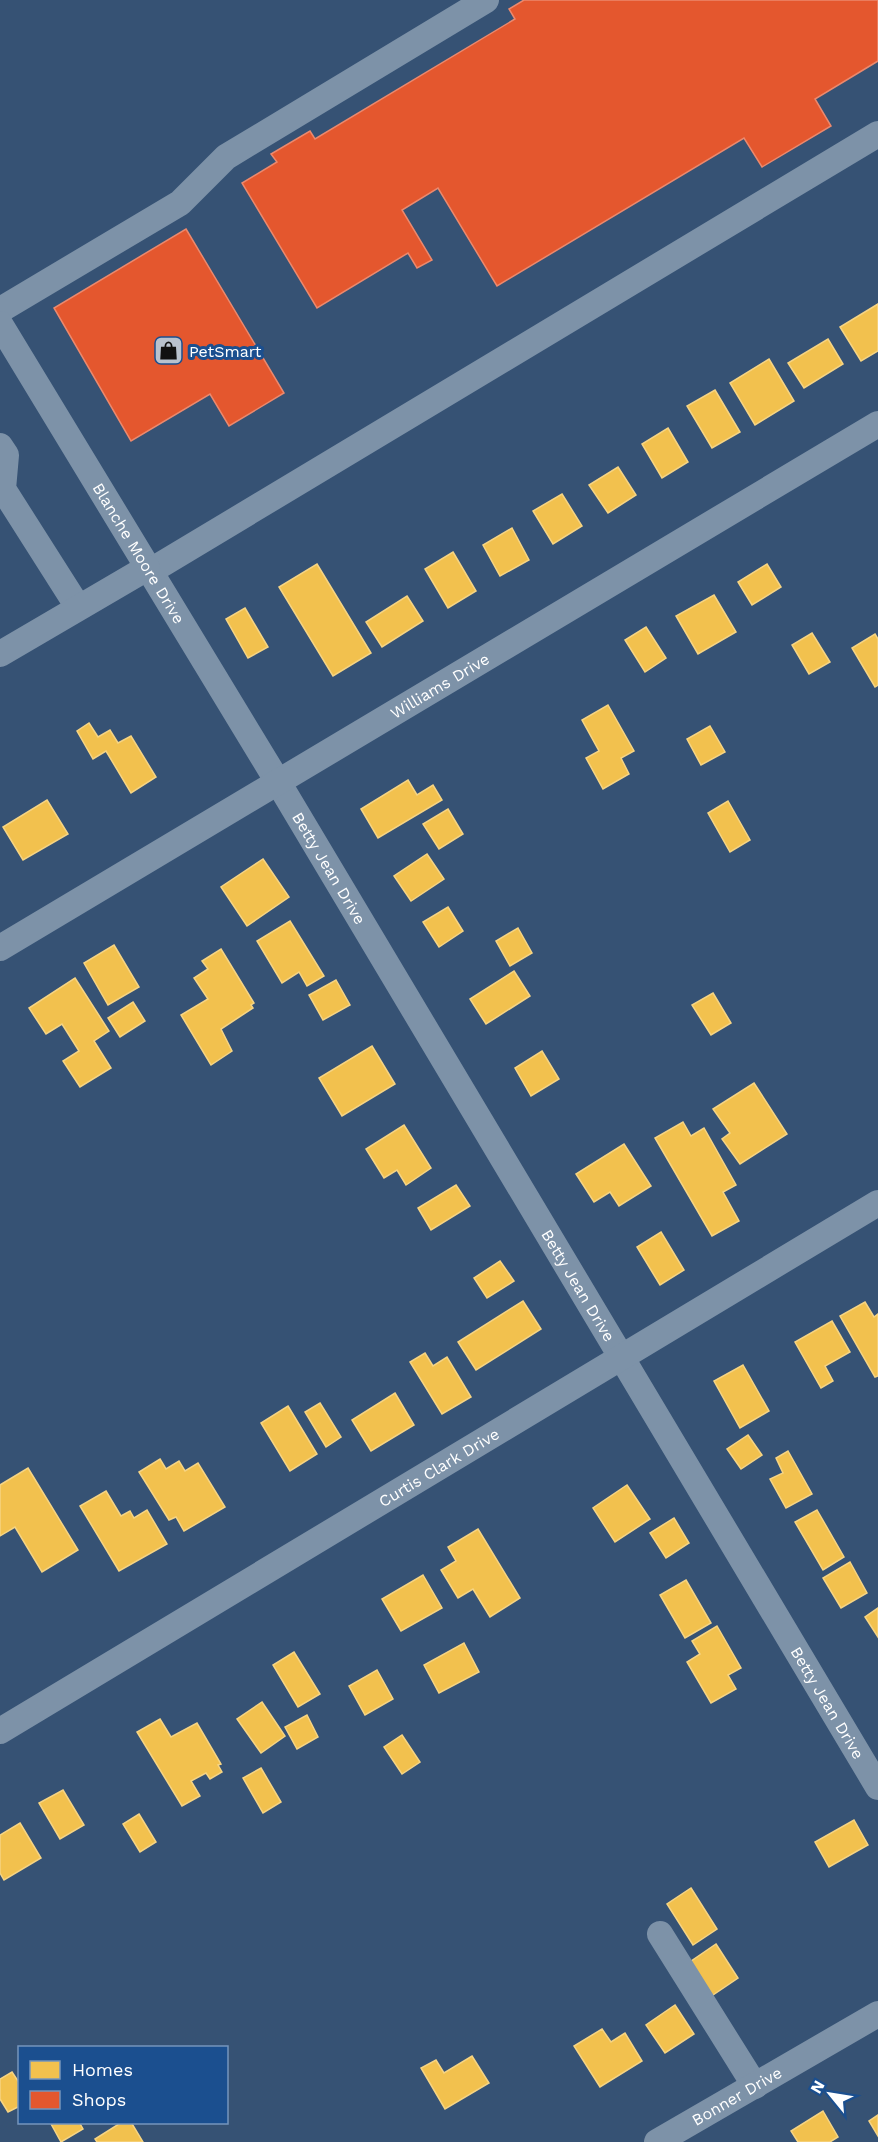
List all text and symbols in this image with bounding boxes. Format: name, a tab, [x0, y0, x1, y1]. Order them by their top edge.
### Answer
shop icon: PetSmart	[152, 335, 184, 367]
place label: PetSmart	[189, 342, 262, 361]
street label: Blanche Moore Drive	[89, 479, 189, 627]
street label: Williams Drive	[387, 649, 493, 722]
street label: Betty Jean Drive	[289, 809, 370, 928]
street label: Betty Jean Drive	[538, 1226, 619, 1345]
street label: Curtis Clark Drive	[375, 1424, 503, 1511]
street label: Betty Jean Drive	[787, 1643, 868, 1762]
legend	[18, 2046, 228, 2124]
text: Homes	[72, 2059, 133, 2080]
street label: Bonner Drive	[688, 2062, 785, 2129]
north arrow	[800, 2064, 860, 2124]
text: N	[806, 2077, 829, 2097]
text: Shops	[72, 2089, 126, 2110]

